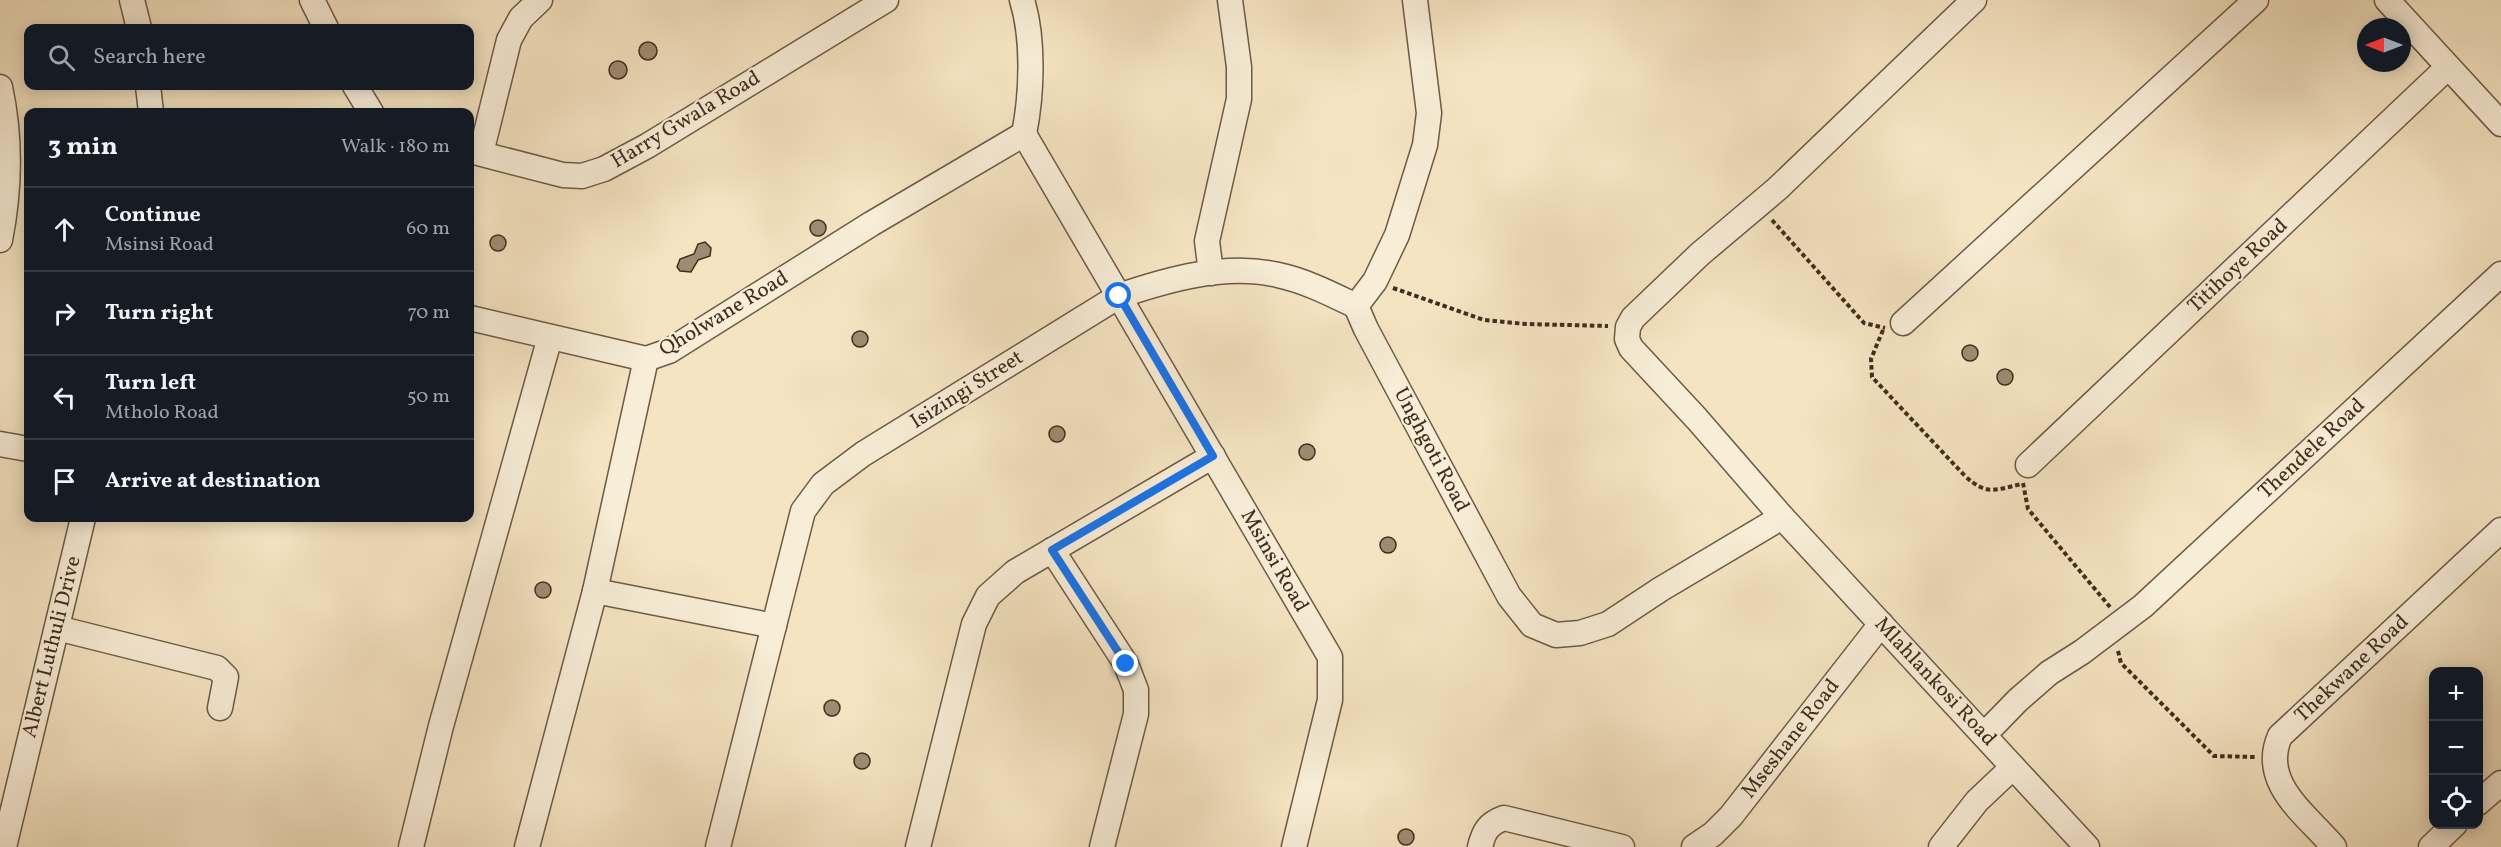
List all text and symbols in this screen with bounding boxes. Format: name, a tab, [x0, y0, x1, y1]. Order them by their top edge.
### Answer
north arrow	[2357, 18, 2411, 72]
search box	[24, 24, 474, 90]
icon: search	[45, 41, 78, 74]
text: Search here	[93, 42, 206, 73]
street label: Harry Gwala Road	[606, 64, 766, 176]
text: 3 min	[48, 129, 118, 165]
text: Walk · 180 m	[341, 133, 450, 161]
text: Continue	[105, 200, 201, 231]
street label: Titihoye Road	[2182, 212, 2294, 320]
icon: ahead	[48, 213, 81, 246]
text: 60 m	[406, 215, 450, 243]
text: Msinsi Road	[105, 231, 214, 259]
street label: Qholwane Road	[654, 264, 794, 364]
route start	[1105, 282, 1131, 308]
icon: right	[48, 297, 81, 330]
text: Turn right	[105, 298, 213, 329]
text: 70 m	[407, 299, 450, 327]
street label: Isizingi Street	[905, 344, 1029, 436]
text: Turn left	[105, 368, 196, 399]
icon: left	[48, 381, 81, 414]
text: 50 m	[407, 383, 450, 411]
street label: Unghgoti Road	[1386, 383, 1476, 517]
street label: Thendele Road	[2252, 392, 2372, 506]
text: Mtholo Road	[105, 399, 219, 427]
icon: arrive	[48, 465, 81, 498]
text: Arrive at destination	[105, 466, 321, 497]
street label: Msinsi Road	[1233, 504, 1315, 618]
street label: Albert Luthuli Drive	[15, 553, 89, 741]
street label: Thekwane Road	[2288, 608, 2416, 730]
street label: Mlahlankosi Road	[1867, 611, 2003, 753]
route end	[1112, 650, 1138, 676]
map controls	[2429, 667, 2483, 829]
button: +	[2429, 667, 2483, 721]
street label: Mseshane Road	[1735, 673, 1847, 805]
button: −	[2429, 721, 2483, 775]
button: locate	[2429, 775, 2483, 829]

